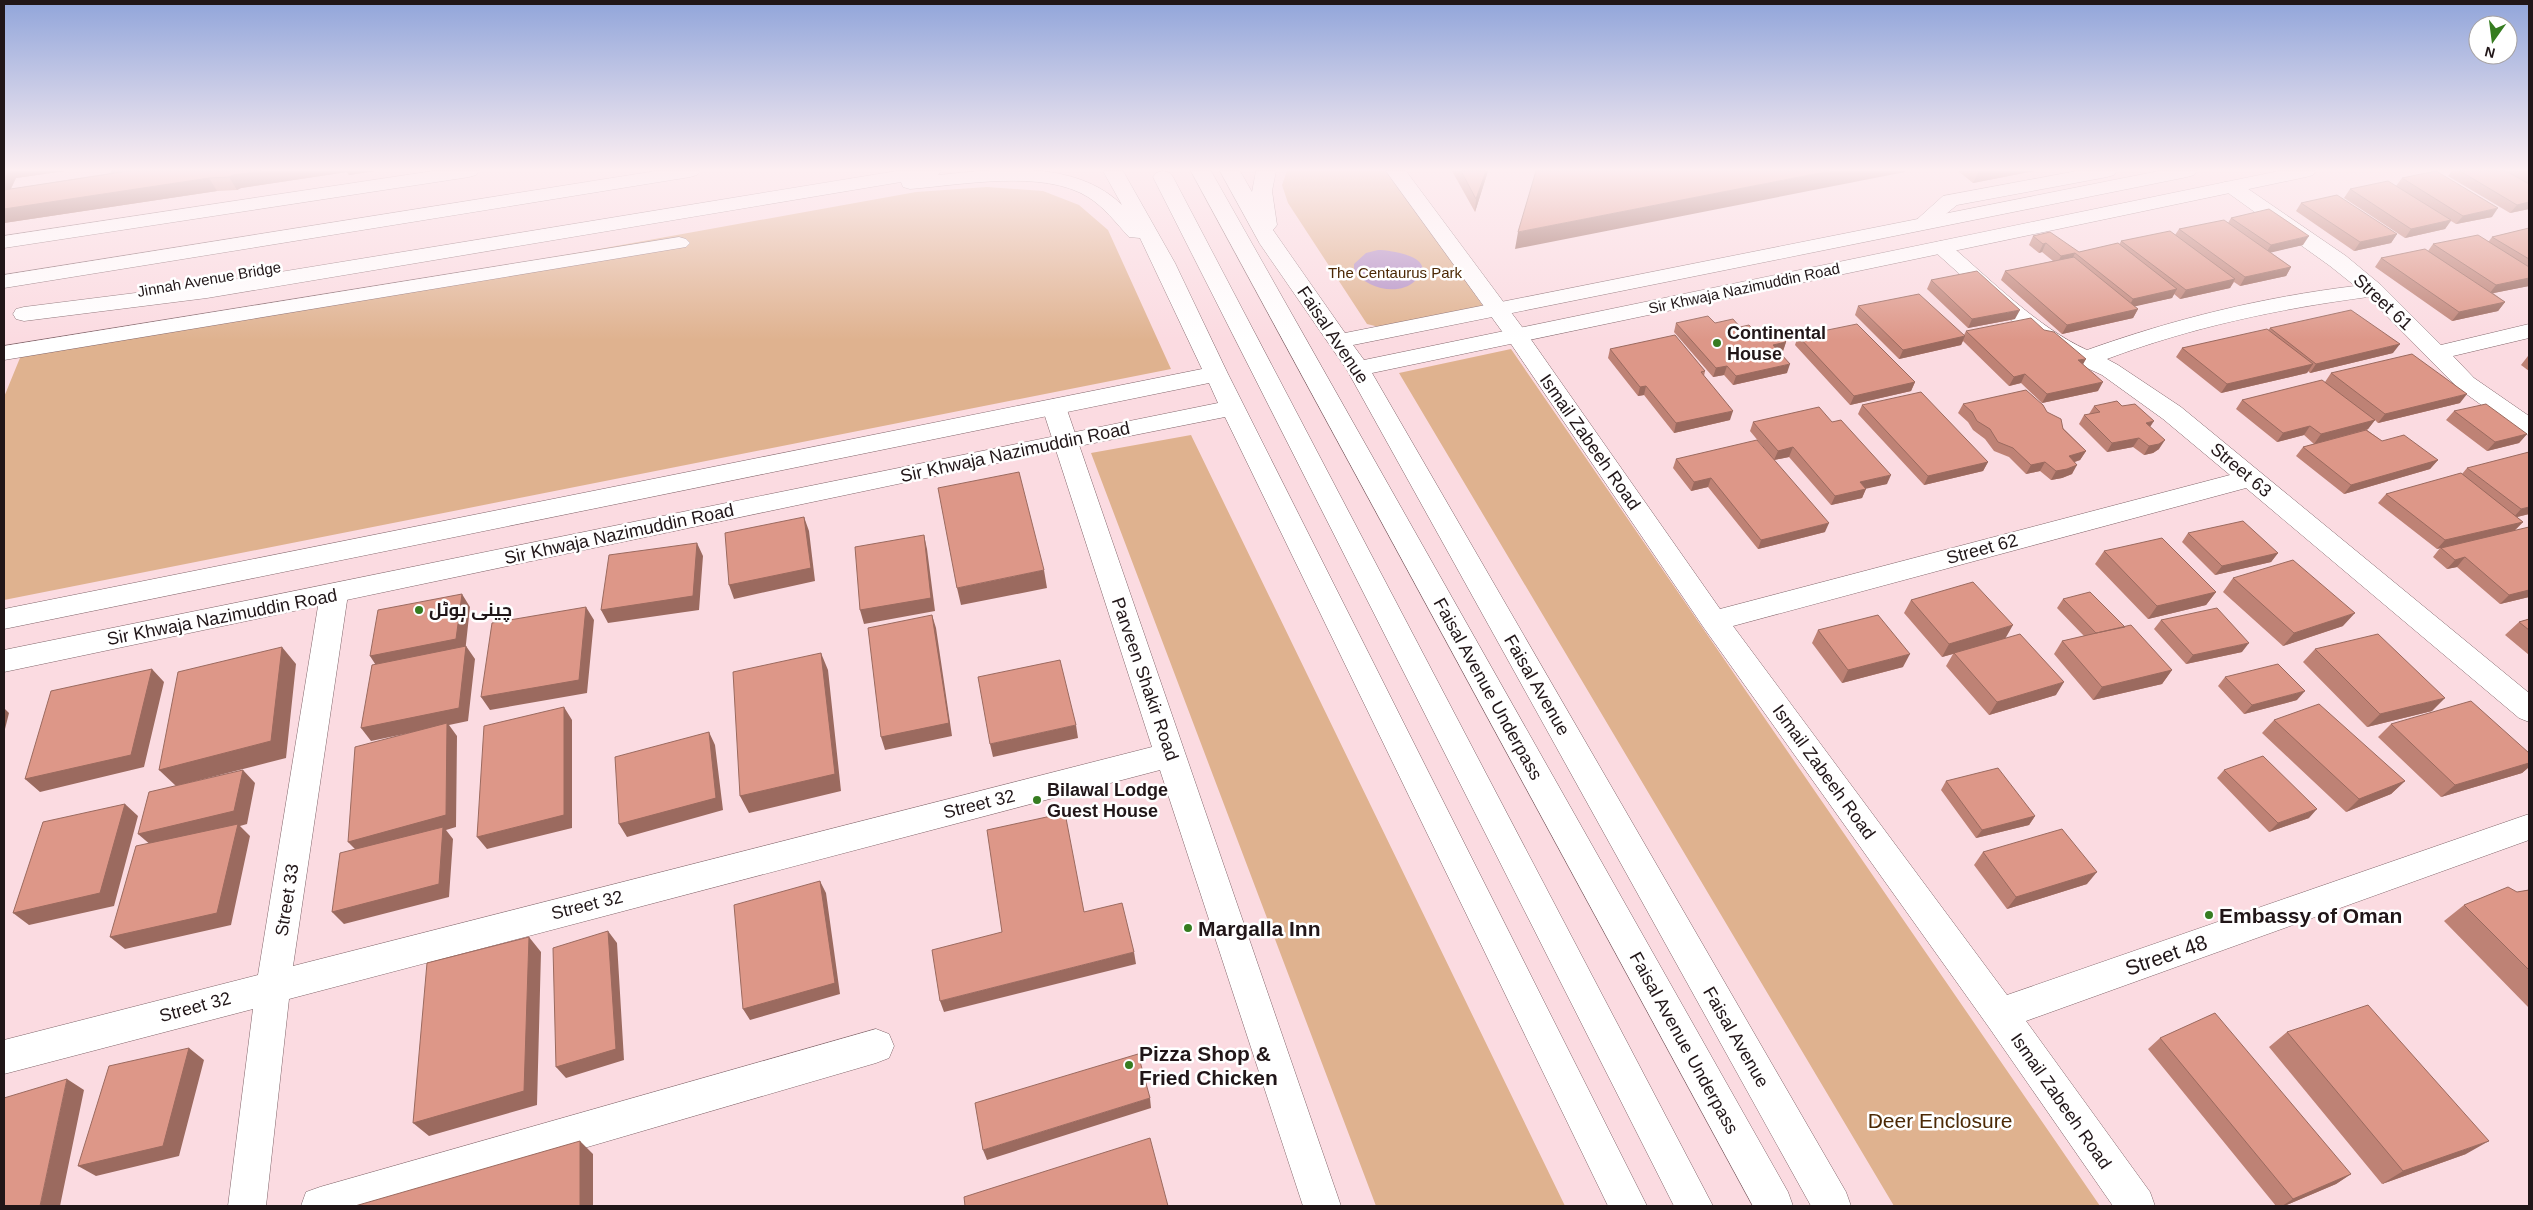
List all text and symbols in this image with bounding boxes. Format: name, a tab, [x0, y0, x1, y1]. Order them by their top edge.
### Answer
north arrow	[2468, 15, 2518, 65]
text: N	[2483, 44, 2497, 62]
street label: Jinnah Avenue Bridge	[136, 258, 282, 300]
street label: Sir Khwaja Nazimuddin Road	[1647, 259, 1841, 317]
park label: The Centaurus Park	[1328, 264, 1463, 281]
street label: Street 61	[2349, 270, 2417, 334]
street label: Faisal Avenue	[1293, 283, 1373, 387]
place label: Continental House	[1727, 323, 1826, 364]
marker: Continental House	[1711, 337, 1723, 349]
street label: Ismail Zabeeh Road	[1536, 370, 1644, 514]
street label: Sir Khwaja Nazimuddin Road	[898, 418, 1132, 486]
street label: Street 63	[2207, 439, 2275, 501]
street label: Sir Khwaja Nazimuddin Road	[502, 500, 736, 568]
street label: Street 62	[1944, 530, 2020, 568]
street label: Sir Khwaja Nazimuddin Road	[105, 585, 339, 649]
street label: Parveen Shakir Road	[1108, 595, 1182, 763]
street label: Faisal Avenue Underpass	[1430, 595, 1546, 783]
place label: چینی ہوٹل	[429, 600, 512, 622]
marker: چینی ہوٹل	[413, 604, 425, 616]
street label: Faisal Avenue	[1500, 631, 1574, 739]
street label: Ismail Zabeeh Road	[1769, 701, 1879, 843]
place label: Bilawal Lodge Guest House	[1047, 780, 1168, 821]
street label: Street 32	[941, 785, 1017, 823]
marker: Bilawal Lodge Guest House	[1031, 794, 1043, 806]
street label: Street 33	[271, 862, 303, 938]
street label: Street 32	[549, 886, 625, 924]
place label: Embassy of Oman	[2219, 904, 2402, 927]
marker: Embassy of Oman	[2203, 909, 2215, 921]
place label: Margalla Inn	[1198, 917, 1321, 940]
marker: Margalla Inn	[1182, 922, 1194, 934]
street label: Street 48	[2122, 930, 2210, 980]
street label: Faisal Avenue Underpass	[1626, 949, 1742, 1137]
street label: Faisal Avenue	[1699, 983, 1773, 1091]
street label: Street 32	[157, 988, 233, 1026]
street label: Ismail Zabeeh Road	[2007, 1029, 2115, 1173]
place label: Pizza Shop & Fried Chicken	[1139, 1042, 1278, 1089]
marker: Pizza Shop & Fried Chicken	[1123, 1059, 1135, 1071]
park label: Deer Enclosure	[1868, 1109, 2012, 1132]

